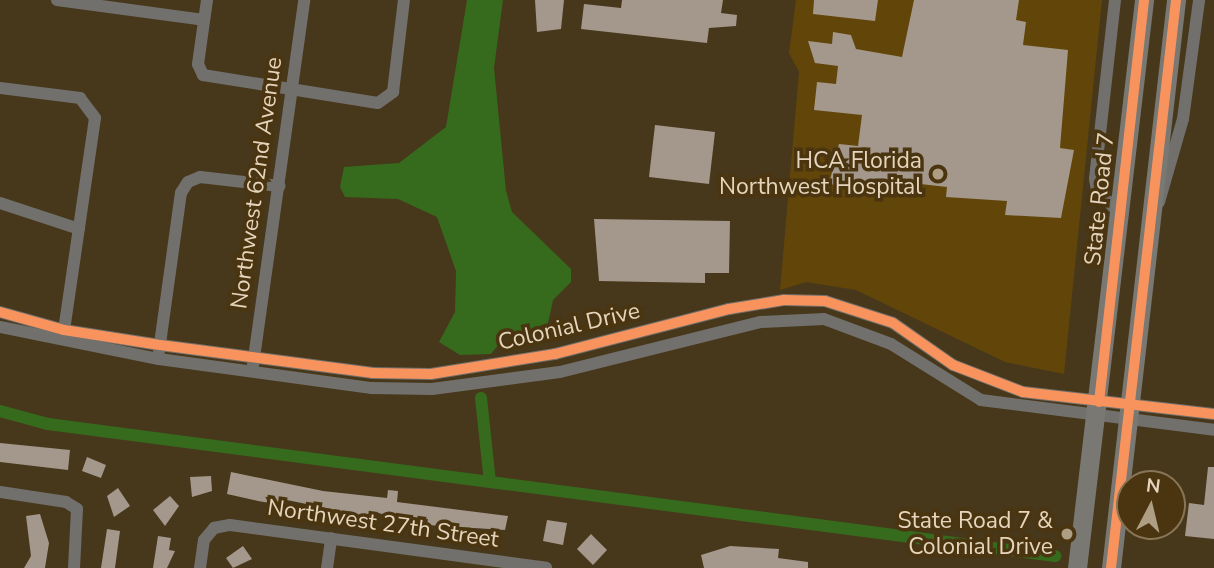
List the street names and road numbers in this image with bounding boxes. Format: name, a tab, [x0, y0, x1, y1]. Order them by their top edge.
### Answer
street label: Northwest 62nd Avenue	[226, 55, 288, 311]
street label: State Road 7	[1079, 131, 1121, 267]
street label: Colonial Drive	[495, 297, 643, 357]
street label: Northwest 27th Street	[266, 494, 500, 554]

